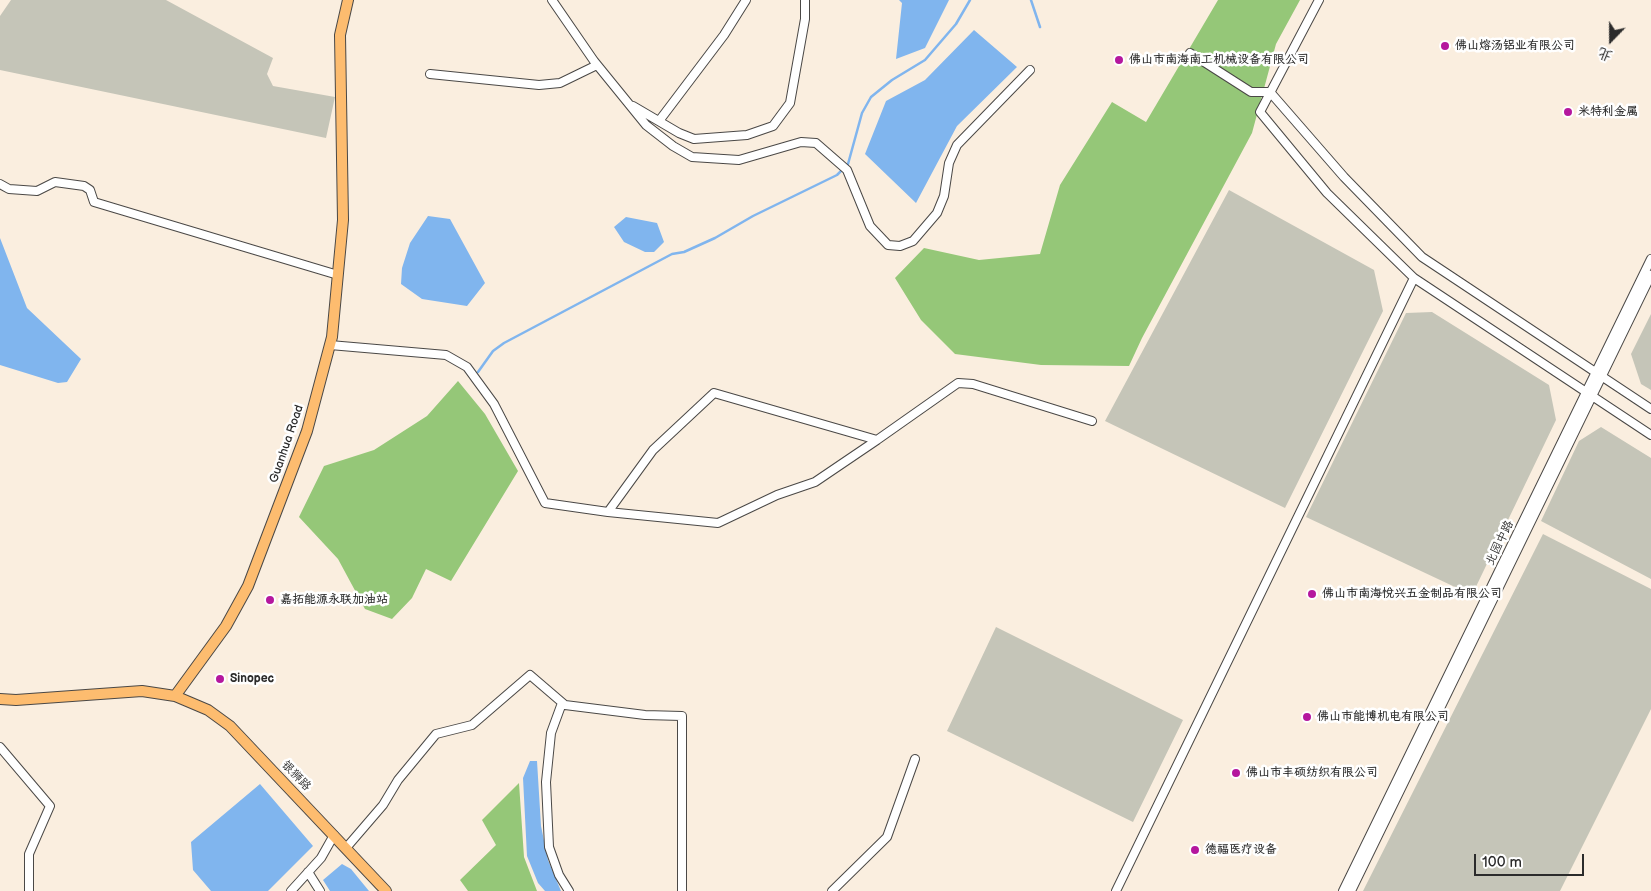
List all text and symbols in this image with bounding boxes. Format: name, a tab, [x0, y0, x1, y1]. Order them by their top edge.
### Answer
north arrow	[1586, 15, 1636, 65]
place label: 佛山熔汤铝业有限公司	[1455, 39, 1575, 53]
marker: 佛山熔汤铝业有限公司	[1439, 40, 1451, 52]
text: 北	[1596, 44, 1615, 65]
place label: 佛山市南海南工机械设备有限公司	[1129, 53, 1309, 67]
marker: 佛山市南海南工机械设备有限公司	[1113, 54, 1125, 66]
place label: 米特利金属	[1578, 105, 1638, 119]
marker: 米特利金属	[1562, 106, 1574, 118]
street label: Guanhua Road	[267, 403, 307, 485]
street label: 北园中路	[1483, 518, 1517, 568]
place label: 佛山市南海悦兴五金制品有限公司	[1322, 587, 1502, 601]
marker: 佛山市南海悦兴五金制品有限公司	[1306, 588, 1318, 600]
place label: 嘉拓能源永联加油站	[280, 593, 388, 607]
marker: 嘉拓能源永联加油站	[264, 594, 276, 606]
place label: Sinopec	[230, 672, 274, 686]
marker: Sinopec	[214, 673, 226, 685]
place label: 佛山市能博机电有限公司	[1317, 710, 1449, 724]
marker: 佛山市能博机电有限公司	[1301, 711, 1313, 723]
street label: 银狮路	[278, 758, 314, 794]
place label: 佛山市丰硕纺织有限公司	[1246, 766, 1378, 780]
marker: 佛山市丰硕纺织有限公司	[1230, 767, 1242, 779]
place label: 德福医疗设备	[1205, 843, 1277, 857]
marker: 德福医疗设备	[1189, 844, 1201, 856]
scale bar	[1476, 844, 1586, 876]
text: 100 m	[1482, 853, 1522, 872]

